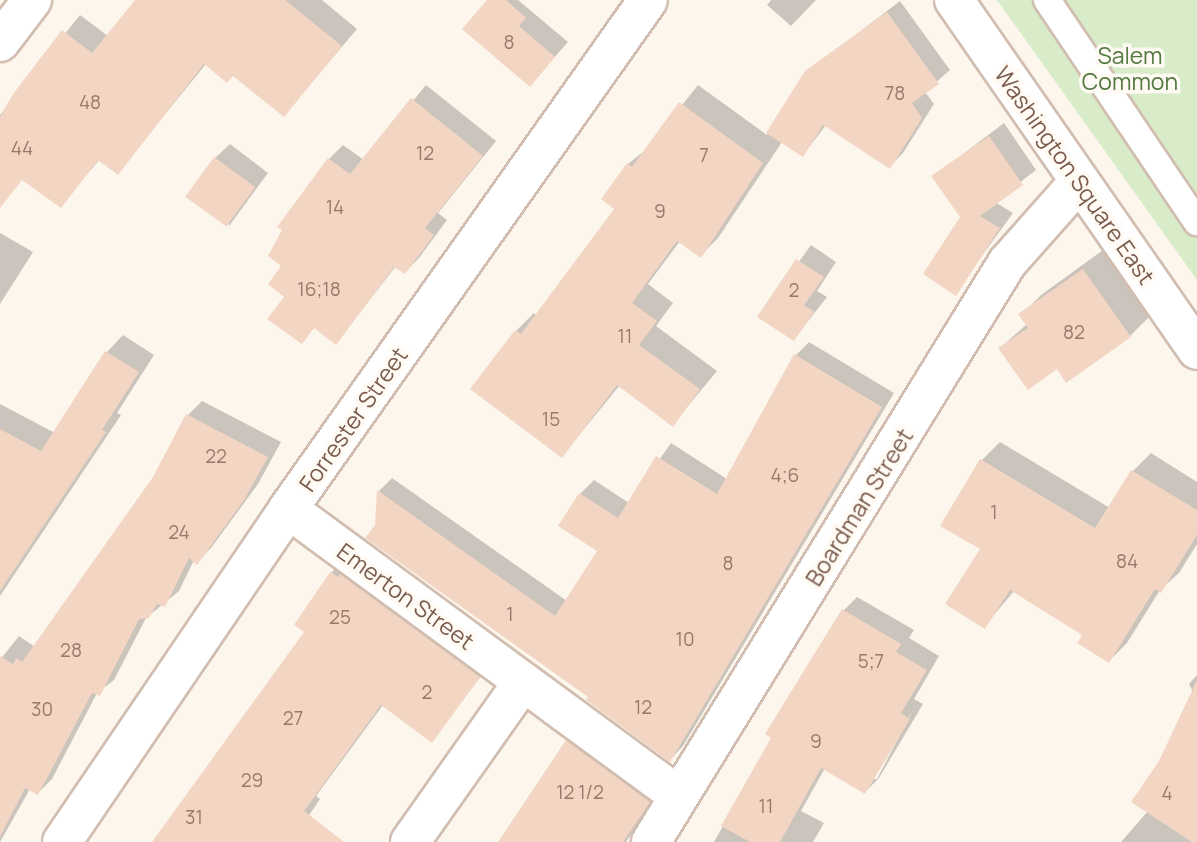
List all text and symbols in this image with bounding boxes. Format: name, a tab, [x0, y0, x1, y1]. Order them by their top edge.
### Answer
house number: 8	[503, 32, 515, 54]
park label: Salem Common	[1082, 41, 1178, 95]
street label: Washington Square East	[989, 61, 1161, 289]
house number: 78	[885, 83, 905, 105]
house number: 48	[79, 92, 101, 114]
house number: 44	[11, 138, 33, 160]
house number: 12	[416, 143, 434, 165]
house number: 7	[699, 145, 709, 167]
house number: 14	[326, 197, 344, 219]
house number: 9	[654, 201, 666, 223]
house number: 16;18	[297, 279, 341, 301]
house number: 2	[789, 280, 799, 302]
house number: 82	[1063, 322, 1085, 344]
house number: 11	[618, 326, 632, 348]
street label: Forrester Street	[293, 342, 413, 496]
house number: 15	[542, 409, 560, 431]
street label: Boardman Street	[800, 423, 918, 591]
house number: 22	[205, 446, 227, 468]
house number: 4;6	[771, 465, 799, 487]
house number: 1	[990, 502, 998, 524]
house number: 24	[168, 522, 190, 544]
street label: Emerton Street	[332, 537, 480, 655]
house number: 84	[1116, 551, 1138, 573]
house number: 8	[722, 553, 734, 575]
house number: 1	[506, 604, 514, 626]
house number: 25	[329, 607, 351, 629]
house number: 10	[676, 629, 694, 651]
house number: 28	[60, 640, 82, 662]
house number: 5;7	[858, 651, 884, 673]
house number: 2	[422, 682, 432, 704]
house number: 12	[634, 697, 652, 719]
house number: 30	[31, 699, 53, 721]
house number: 27	[283, 708, 303, 730]
house number: 9	[810, 731, 822, 753]
house number: 29	[241, 770, 263, 792]
house number: 12 1/2	[556, 782, 604, 804]
house number: 4	[1161, 783, 1173, 805]
house number: 11	[759, 796, 773, 818]
house number: 31	[185, 807, 203, 829]

